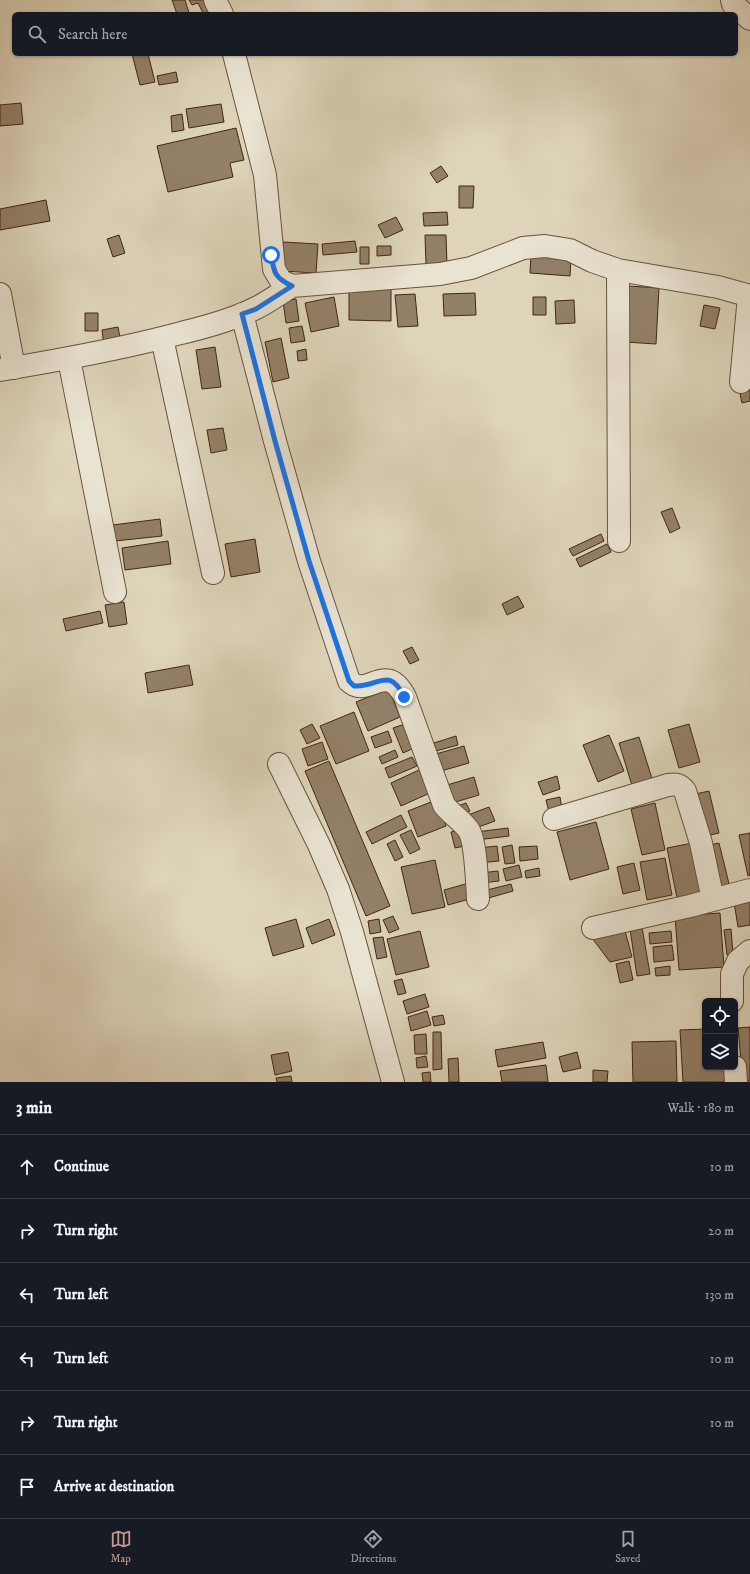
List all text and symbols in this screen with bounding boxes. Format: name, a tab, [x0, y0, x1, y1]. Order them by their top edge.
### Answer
search box	[12, 12, 738, 56]
icon: search	[26, 23, 48, 45]
text: Search here	[58, 25, 127, 44]
route start	[262, 246, 280, 264]
route end	[395, 688, 413, 706]
map controls	[702, 998, 738, 1070]
button: locate	[702, 998, 738, 1034]
button: layers	[702, 1034, 738, 1070]
text: 3 min	[16, 1097, 52, 1119]
text: Walk · 180 m	[667, 1100, 734, 1116]
icon: ahead	[16, 1156, 38, 1178]
text: Continue	[54, 1157, 109, 1176]
text: 10 m	[710, 1159, 734, 1175]
icon: right	[16, 1220, 38, 1242]
text: Turn right	[54, 1221, 117, 1240]
text: 20 m	[708, 1223, 734, 1239]
icon: left	[16, 1284, 38, 1306]
text: Turn left	[54, 1285, 108, 1304]
text: 130 m	[705, 1287, 734, 1303]
icon: left	[16, 1348, 38, 1370]
text: Turn left	[54, 1349, 108, 1368]
text: 10 m	[710, 1351, 734, 1367]
icon: right	[16, 1412, 38, 1434]
text: Turn right	[54, 1413, 117, 1432]
text: 10 m	[710, 1415, 734, 1431]
icon: arrive	[16, 1476, 38, 1498]
text: Arrive at destination	[54, 1477, 174, 1496]
tab: Map	[110, 1528, 132, 1566]
tab: Directions	[351, 1528, 396, 1566]
tab: Saved	[615, 1528, 640, 1566]

